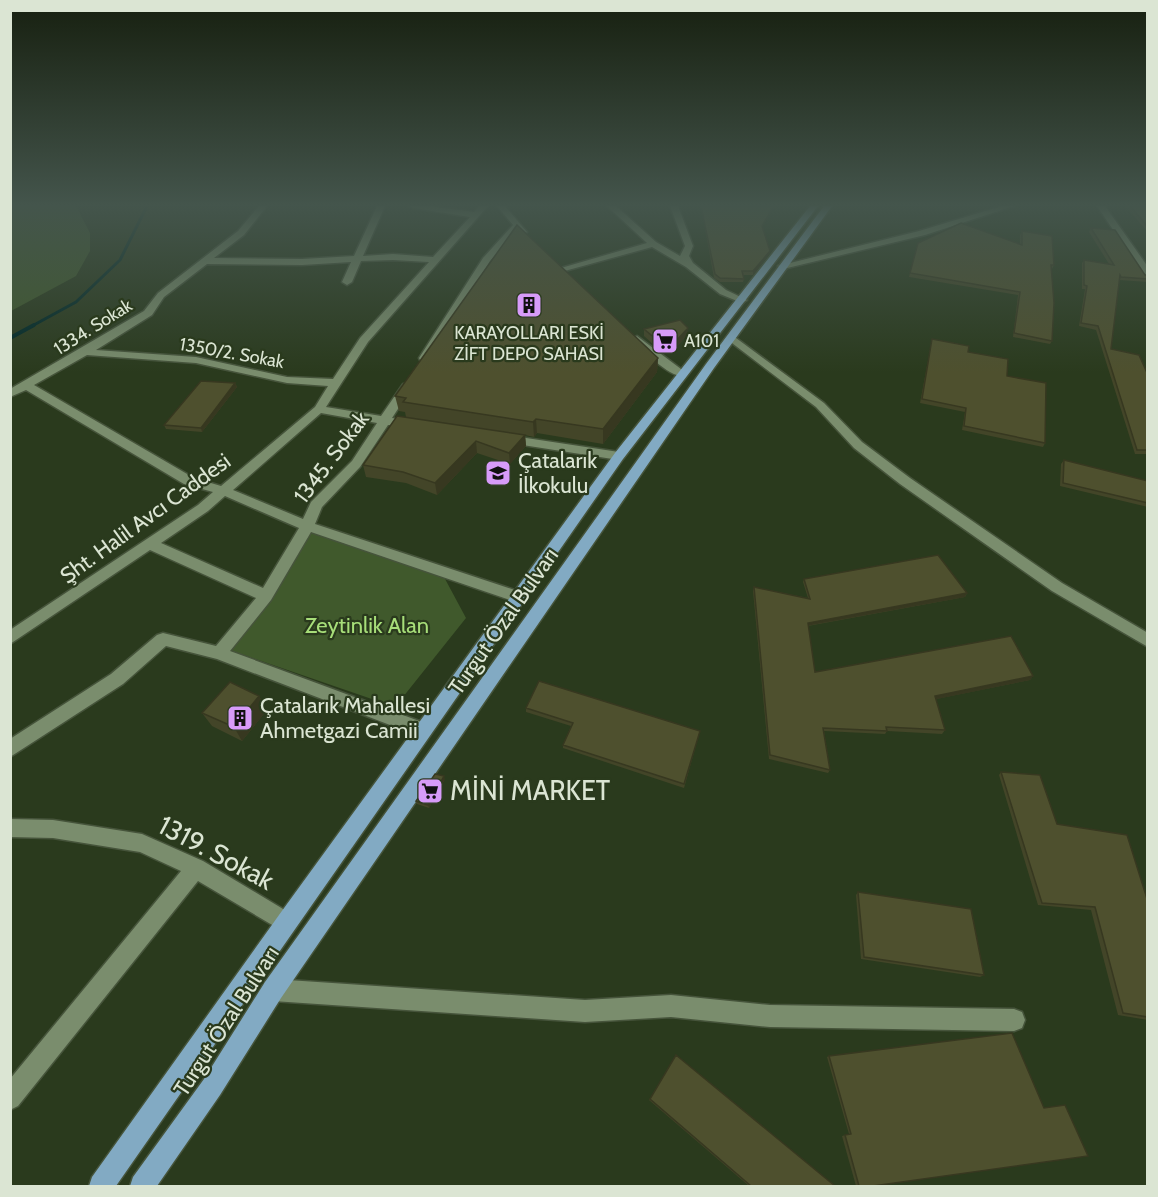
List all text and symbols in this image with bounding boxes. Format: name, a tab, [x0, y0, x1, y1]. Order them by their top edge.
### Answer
building icon: KARAYOLLARI ESKİ ZİFT DEPO SAHASI	[514, 290, 544, 320]
street label: 1334. Sokak	[50, 294, 137, 360]
place label: KARAYOLLARI ESKİ ZİFT DEPO SAHASI	[454, 322, 604, 365]
supermarket icon: A101	[650, 326, 680, 356]
place label: A101	[684, 330, 719, 352]
street label: 1350/2. Sokak	[178, 333, 287, 373]
street label: 1345. Sokak	[288, 406, 375, 509]
place label: Çatalarık İlkokulu	[518, 447, 597, 499]
street label: Şht. Halil Avcı Caddesi	[55, 448, 236, 589]
school or university icon: Çatalarık İlkokulu	[483, 458, 513, 488]
street label: Turgut Özal Bulvarı	[443, 543, 564, 700]
park label: Zeytinlik Alan	[305, 612, 429, 639]
place label: Çatalarık Mahallesi Ahmetgazi Camii	[260, 692, 430, 744]
building icon: Çatalarık Mahallesi Ahmetgazi Camii	[225, 703, 255, 733]
place label: MİNİ MARKET	[450, 774, 610, 807]
supermarket icon: MİNİ MARKET	[415, 776, 445, 806]
street label: 1319. Sokak	[153, 808, 281, 897]
street label: Turgut Özal Bulvarı	[168, 941, 285, 1101]

